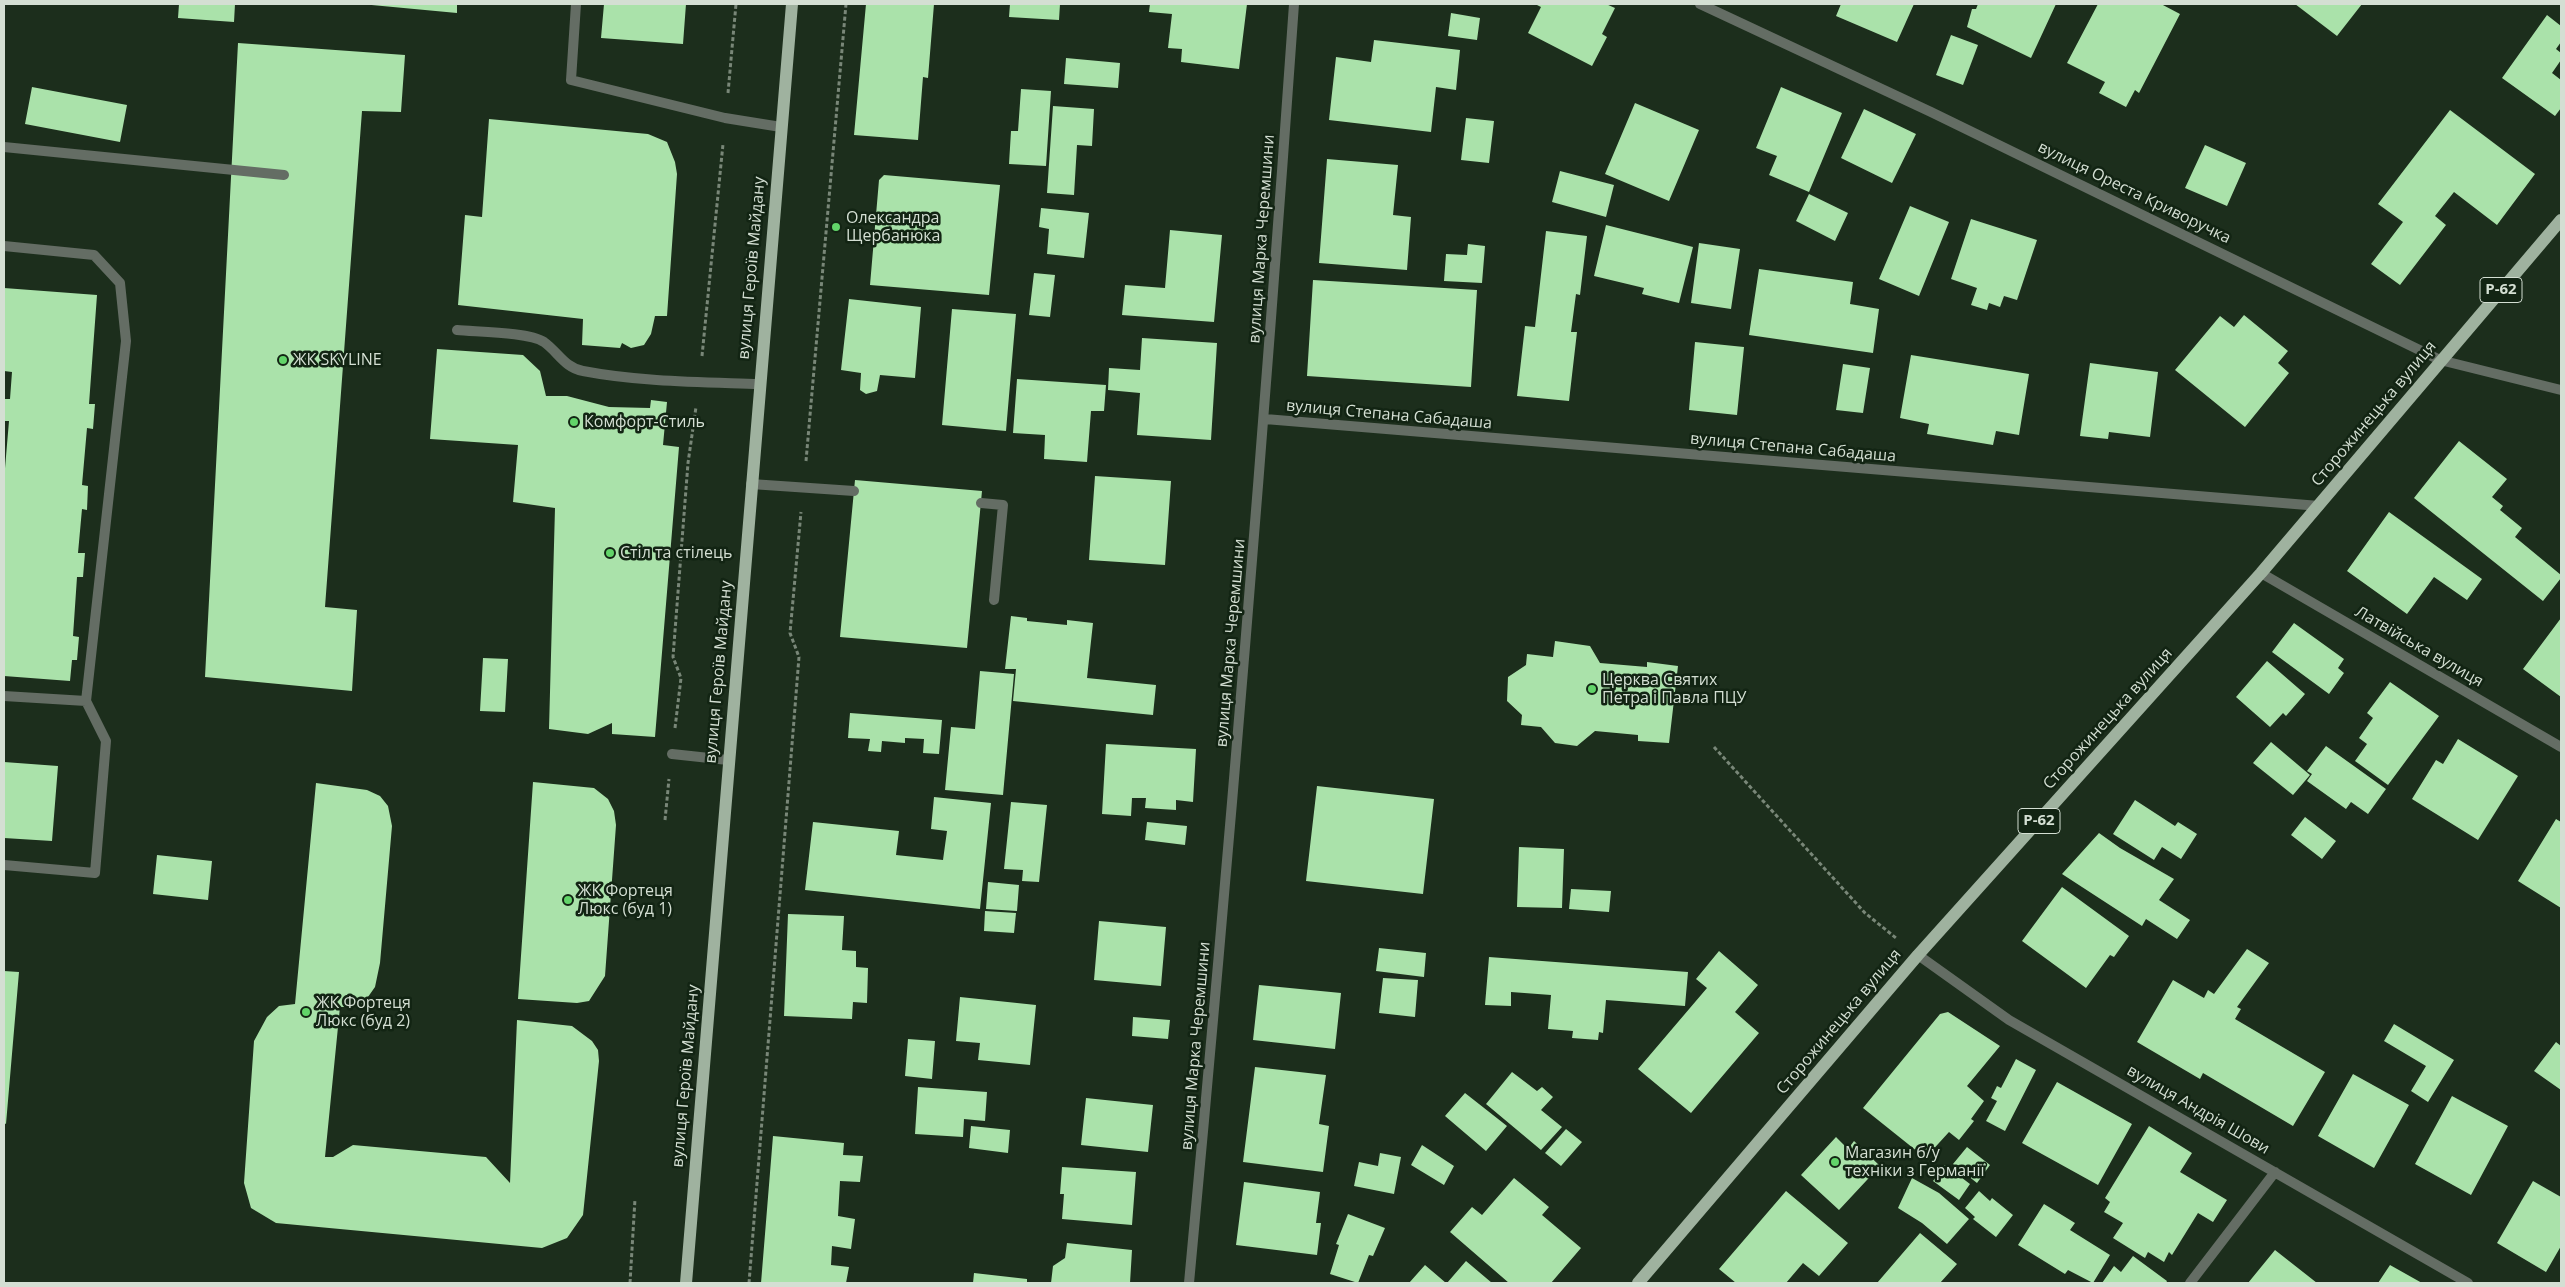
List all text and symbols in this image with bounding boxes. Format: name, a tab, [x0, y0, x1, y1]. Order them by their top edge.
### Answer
street label: вулиця Марка Черемшини	[1245, 134, 1279, 344]
street label: вулиця Ореста Криворучка	[2034, 138, 2234, 248]
street label: вулиця Героїв Майдану	[734, 176, 770, 360]
place label: Олександра Щербанюка	[846, 208, 940, 246]
marker: Олександра Щербанюка	[830, 221, 842, 233]
road number: Р-62	[2480, 278, 2522, 302]
street label: Сторожинецька вулиця	[2308, 337, 2440, 491]
place label: ЖК SKYLINE	[293, 350, 382, 370]
marker: ЖК SKYLINE	[277, 354, 289, 366]
street label: вулиця Степана Сабадаша	[1285, 396, 1493, 434]
place label: Комфорт-Стиль	[584, 412, 705, 432]
marker: Комфорт-Стиль	[568, 416, 580, 428]
street label: вулиця Степана Сабадаша	[1689, 429, 1897, 467]
street label: вулиця Марка Черемшини	[1212, 538, 1250, 748]
place label: Стіл та стілець	[620, 543, 732, 563]
marker: Стіл та стілець	[604, 547, 616, 559]
street label: вулиця Героїв Майдану	[701, 580, 737, 764]
street label: Латвійська вулиця	[2351, 602, 2487, 692]
street label: Сторожинецька вулиця	[2039, 644, 2177, 794]
place label: Церква Святих Петра і Павла ПЦУ	[1602, 670, 1746, 708]
marker: Церква Святих Петра і Павла ПЦУ	[1586, 683, 1598, 695]
road number: Р-62	[2018, 808, 2060, 834]
place label: ЖК Фортеця Люкс (буд 1)	[578, 881, 673, 919]
marker: ЖК Фортеця Люкс (буд 1)	[562, 894, 574, 906]
street label: вулиця Марка Черемшини	[1177, 941, 1215, 1151]
street label: Сторожинецька вулиця	[1773, 945, 1905, 1099]
street label: вулиця Героїв Майдану	[668, 984, 704, 1168]
place label: ЖК Фортеця Люкс (буд 2)	[316, 993, 411, 1031]
marker: ЖК Фортеця Люкс (буд 2)	[300, 1006, 312, 1018]
street label: вулиця Андрія Шови	[2123, 1061, 2273, 1159]
place label: Магазин б/у техніки з Германії	[1845, 1143, 1984, 1181]
marker: Магазин б/у техніки з Германії	[1829, 1156, 1841, 1168]

